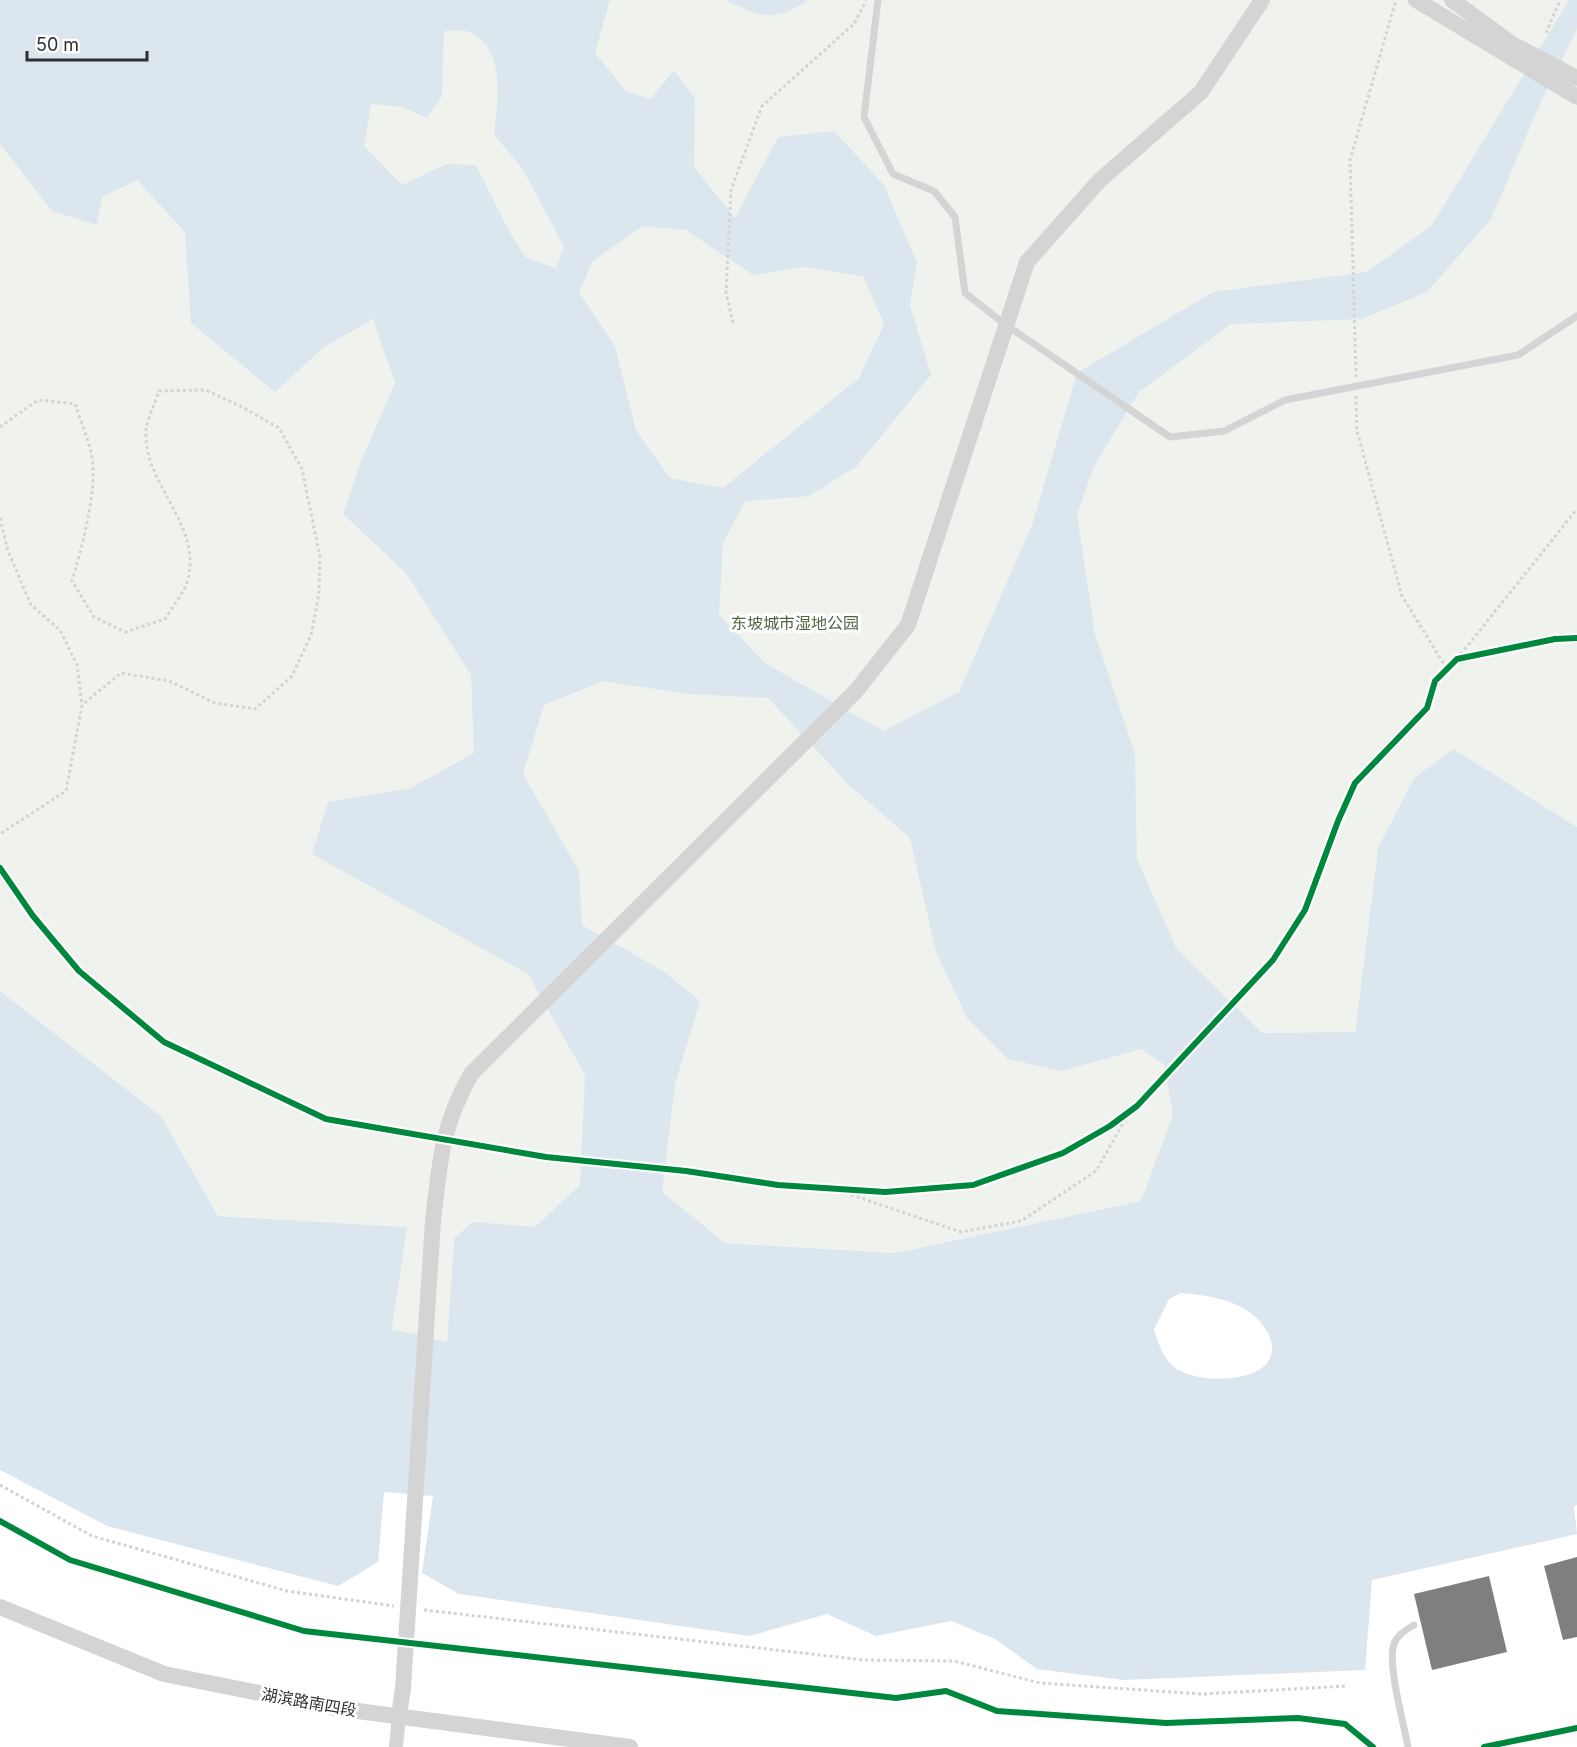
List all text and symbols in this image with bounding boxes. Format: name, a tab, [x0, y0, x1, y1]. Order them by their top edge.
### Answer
scale bar	[27, 24, 147, 62]
text: 50 m	[36, 34, 79, 55]
park label: 东坡城市湿地公园	[731, 613, 859, 633]
street label: 湖滨路南四段	[260, 1684, 358, 1720]

